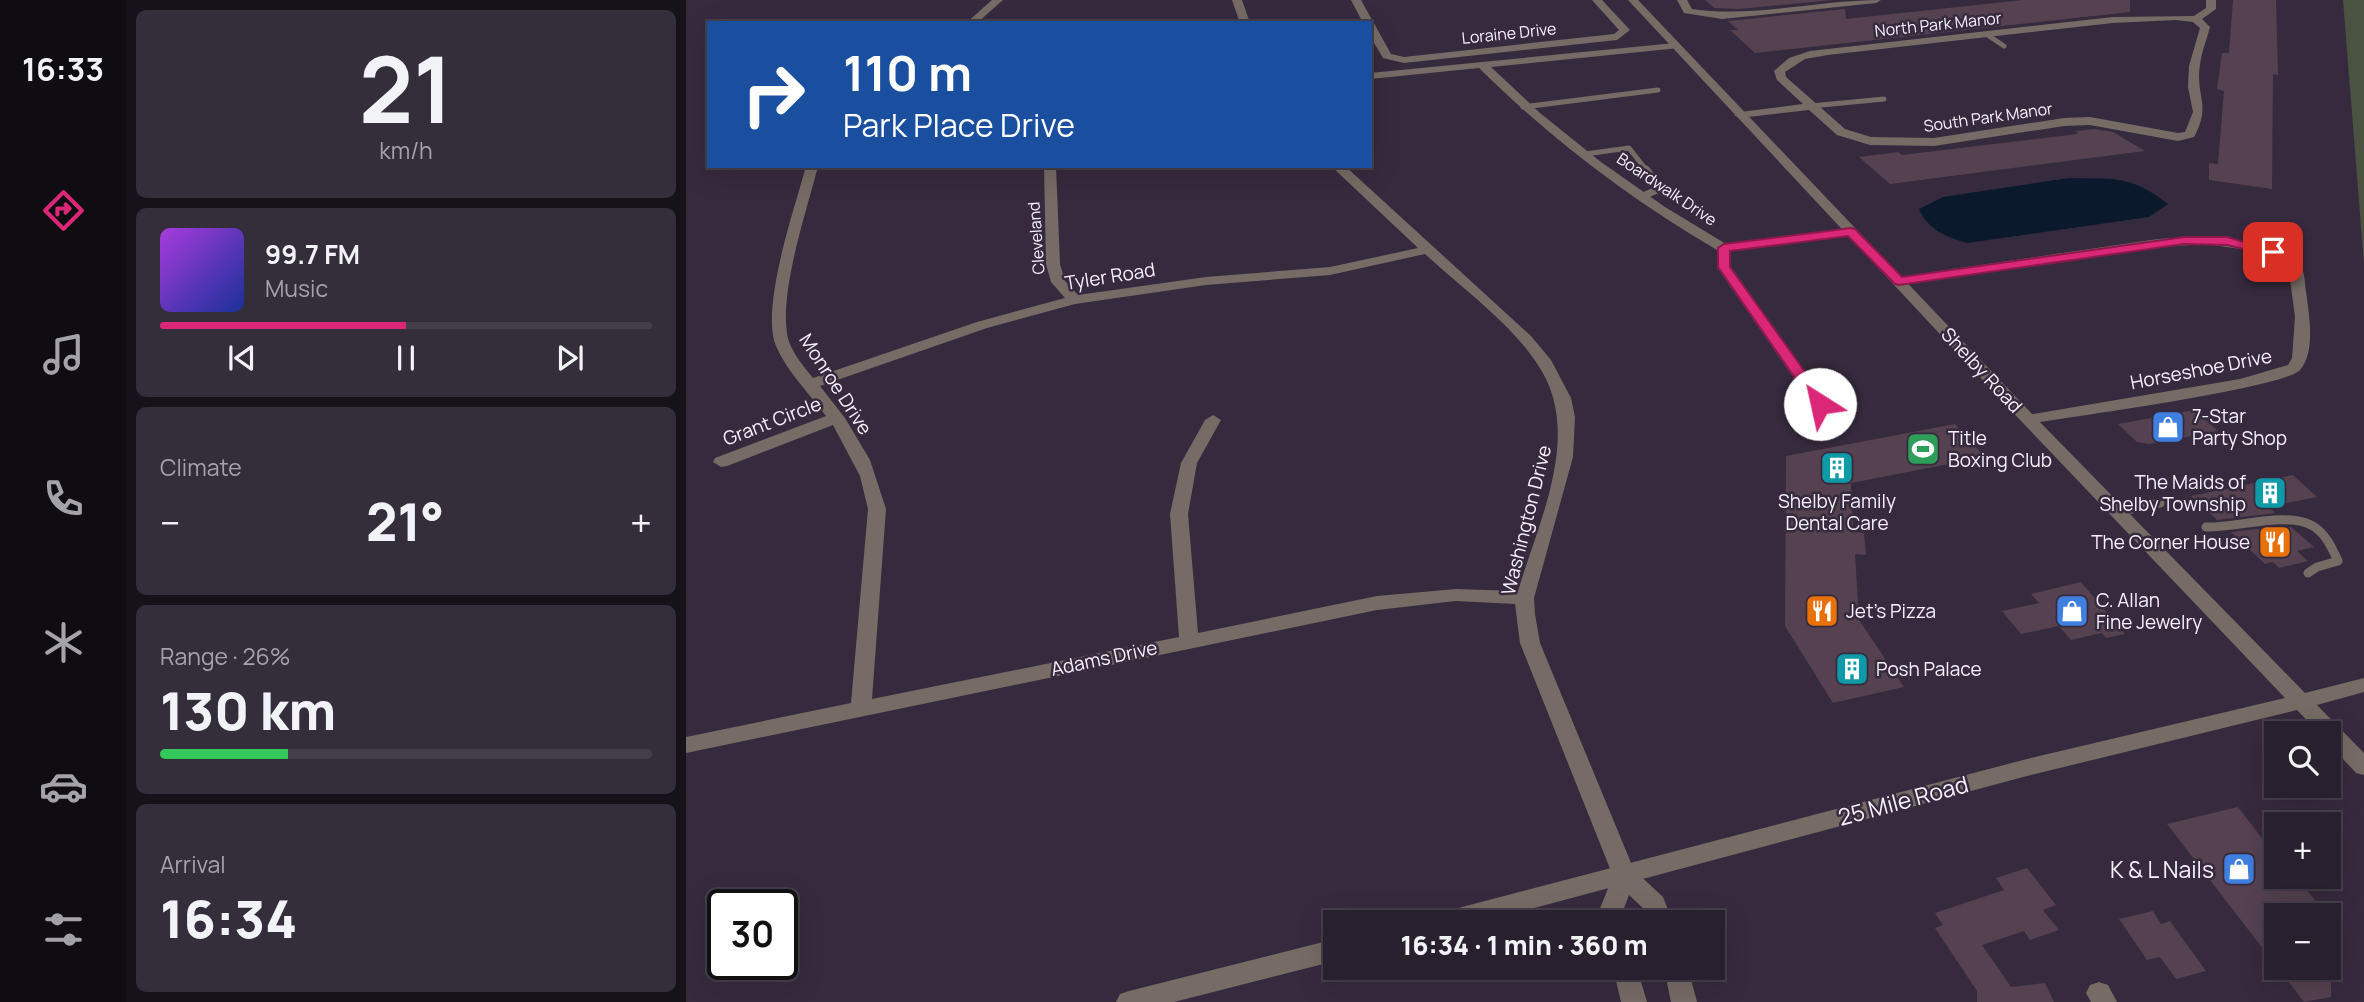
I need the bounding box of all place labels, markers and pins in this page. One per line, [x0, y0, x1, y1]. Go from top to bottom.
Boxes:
pin [2243, 222, 2303, 282]
place label: 7-Star Party Shop [2192, 403, 2287, 451]
shop icon: 7-Star Party Shop [2149, 408, 2187, 446]
place label: Title Boxing Club [1948, 425, 2052, 473]
sports icon: Title Boxing Club [1904, 430, 1942, 468]
building icon: Shelby Family Dental Care [1818, 449, 1856, 487]
place label: The Maids of Shelby Township [2099, 469, 2246, 517]
building icon: The Maids of Shelby Township [2251, 474, 2289, 512]
place label: Shelby Family Dental Care [1778, 488, 1896, 536]
restaurant icon: The Corner House [2256, 523, 2294, 561]
place label: The Corner House [2091, 529, 2250, 555]
place label: C. Allan Fine Jewelry [2096, 587, 2202, 635]
restaurant icon: Jet's Pizza [1803, 592, 1841, 630]
shop icon: C. Allan Fine Jewelry [2053, 592, 2091, 630]
place label: Jet's Pizza [1846, 598, 1936, 624]
building icon: Posh Palace [1833, 650, 1871, 688]
place label: Posh Palace [1876, 656, 1982, 682]
shop icon: K & L Nails [2220, 850, 2258, 888]
place label: K & L Nails [2110, 853, 2214, 885]

